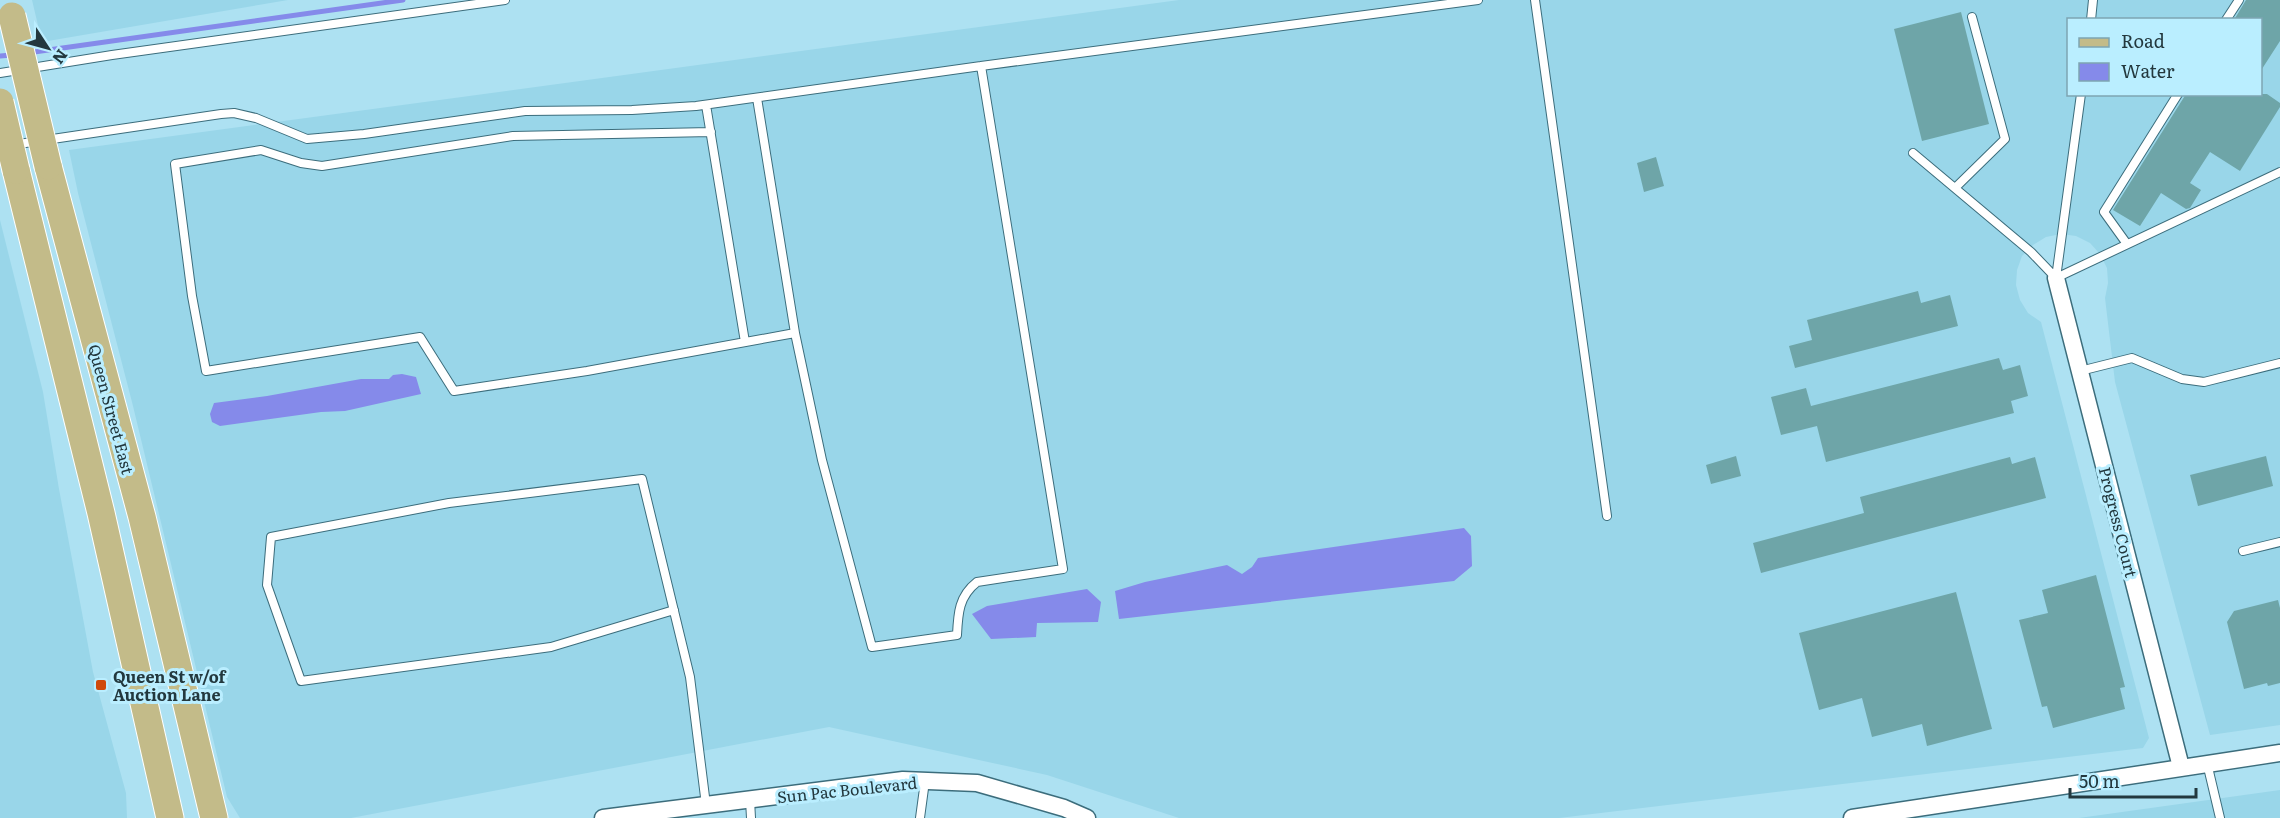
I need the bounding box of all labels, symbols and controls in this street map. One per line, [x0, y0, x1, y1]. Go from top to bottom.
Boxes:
north arrow [18, 18, 78, 78]
legend [2067, 18, 2262, 96]
text: Road [2121, 27, 2165, 54]
text: N [47, 45, 75, 70]
text: Water [2121, 57, 2175, 84]
street label: Queen Street East [83, 341, 141, 477]
street label: Progress Court [2094, 464, 2144, 580]
place label: Queen St w/of Auction Lane [113, 664, 228, 706]
marker: Queen St w/of Auction Lane [94, 678, 108, 692]
scale bar [2070, 761, 2196, 799]
text: 50 m [2079, 767, 2120, 794]
street label: Sun Pac Boulevard [776, 770, 918, 808]

